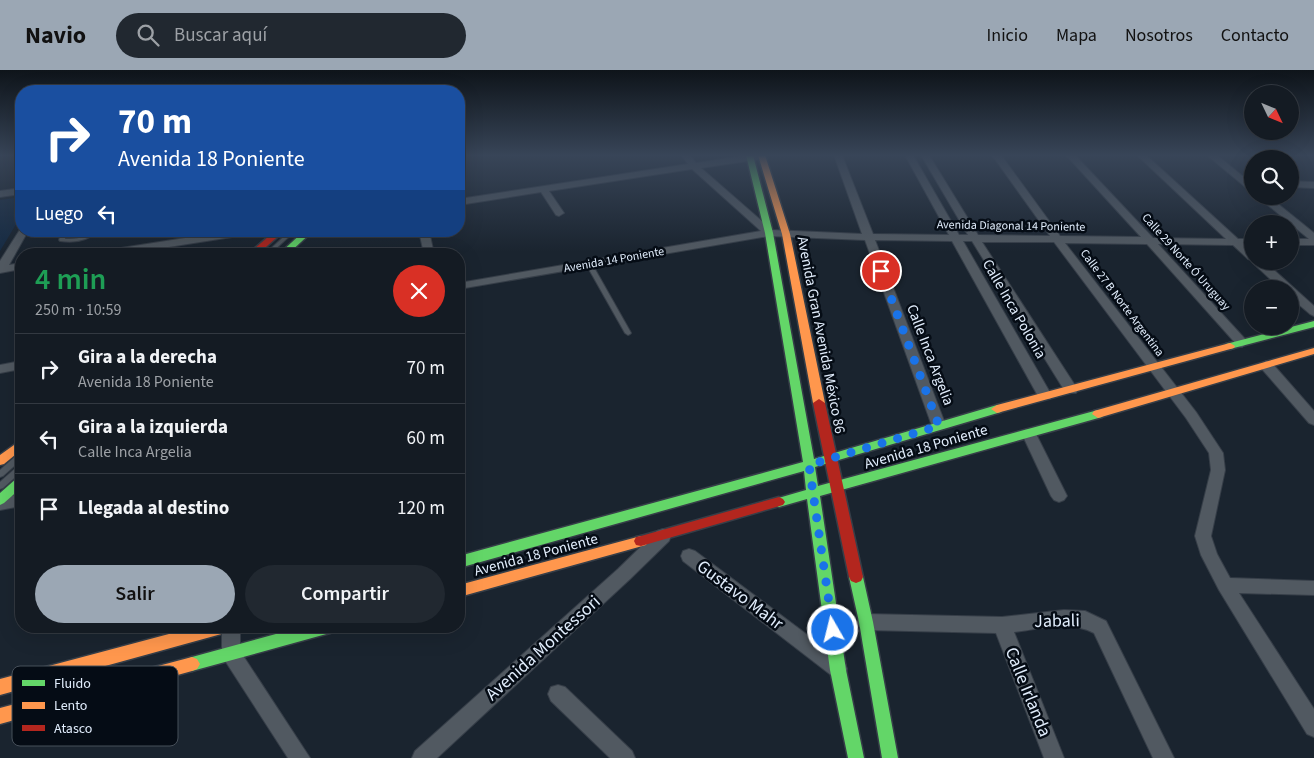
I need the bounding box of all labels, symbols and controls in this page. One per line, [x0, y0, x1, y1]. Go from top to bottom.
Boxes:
search box [116, 13, 466, 58]
text: Navio [25, 18, 86, 53]
icon: search [134, 21, 162, 49]
text: Buscar aquí [174, 22, 267, 49]
text: Inicio [987, 23, 1028, 48]
text: Mapa [1056, 23, 1097, 48]
text: Nosotros [1125, 23, 1193, 48]
text: Contacto [1221, 23, 1289, 48]
north arrow [1244, 85, 1299, 140]
map controls [1244, 85, 1299, 335]
text: 70 m [118, 97, 192, 147]
icon: right [35, 105, 100, 170]
text: Avenida 18 Poniente [118, 143, 305, 175]
button: search [1244, 150, 1299, 205]
icon: left [93, 200, 121, 228]
text: Luego [35, 201, 83, 228]
street label: Calle 29 Norte Ó Uruguay [1138, 210, 1235, 315]
button: + [1244, 215, 1299, 270]
street label: Avenida Diagonal 14 Poniente [937, 216, 1085, 236]
street label: Avenida Gran Avenida México 86 [792, 235, 850, 435]
street label: Avenida 14 Poniente [562, 243, 666, 277]
street label: Calle 27 B Norte Argentina [1076, 246, 1168, 360]
pin [860, 250, 902, 292]
street label: Calle Inca Polonia [977, 256, 1051, 362]
icon: arrive [867, 257, 895, 285]
text: 4 min [35, 258, 106, 301]
button: close [393, 265, 445, 317]
button: − [1244, 280, 1299, 335]
text: 250 m · 10:59 [35, 299, 122, 321]
street label: Calle Inca Argelia [901, 301, 959, 409]
text: Gira a la derecha [78, 344, 217, 371]
icon: right [35, 355, 63, 383]
text: 70 m [407, 355, 445, 382]
text: Avenida 18 Poniente [78, 371, 214, 393]
text: Gira a la izquierda [78, 414, 228, 441]
street label: Avenida 18 Poniente [862, 419, 990, 475]
icon: left [35, 425, 63, 453]
text: 60 m [407, 425, 445, 452]
text: Calle Inca Argelia [78, 441, 192, 463]
icon: arrive [35, 495, 63, 523]
text: Llegada al destino [78, 495, 229, 522]
text: 120 m [397, 495, 445, 522]
street label: Avenida 18 Poniente [472, 528, 600, 582]
street label: Gustavo Mahr [691, 554, 789, 636]
button: Salir [35, 565, 235, 623]
button: Compartir [245, 565, 445, 623]
street label: Avenida Montessori [480, 590, 606, 706]
position arrow [806, 603, 858, 655]
street label: Jabali [1034, 608, 1080, 634]
street label: Calle Irlanda [999, 643, 1057, 741]
legend [12, 666, 178, 746]
text: Fluido [54, 674, 91, 694]
text: Lento [54, 696, 87, 716]
text: Atasco [54, 719, 92, 739]

